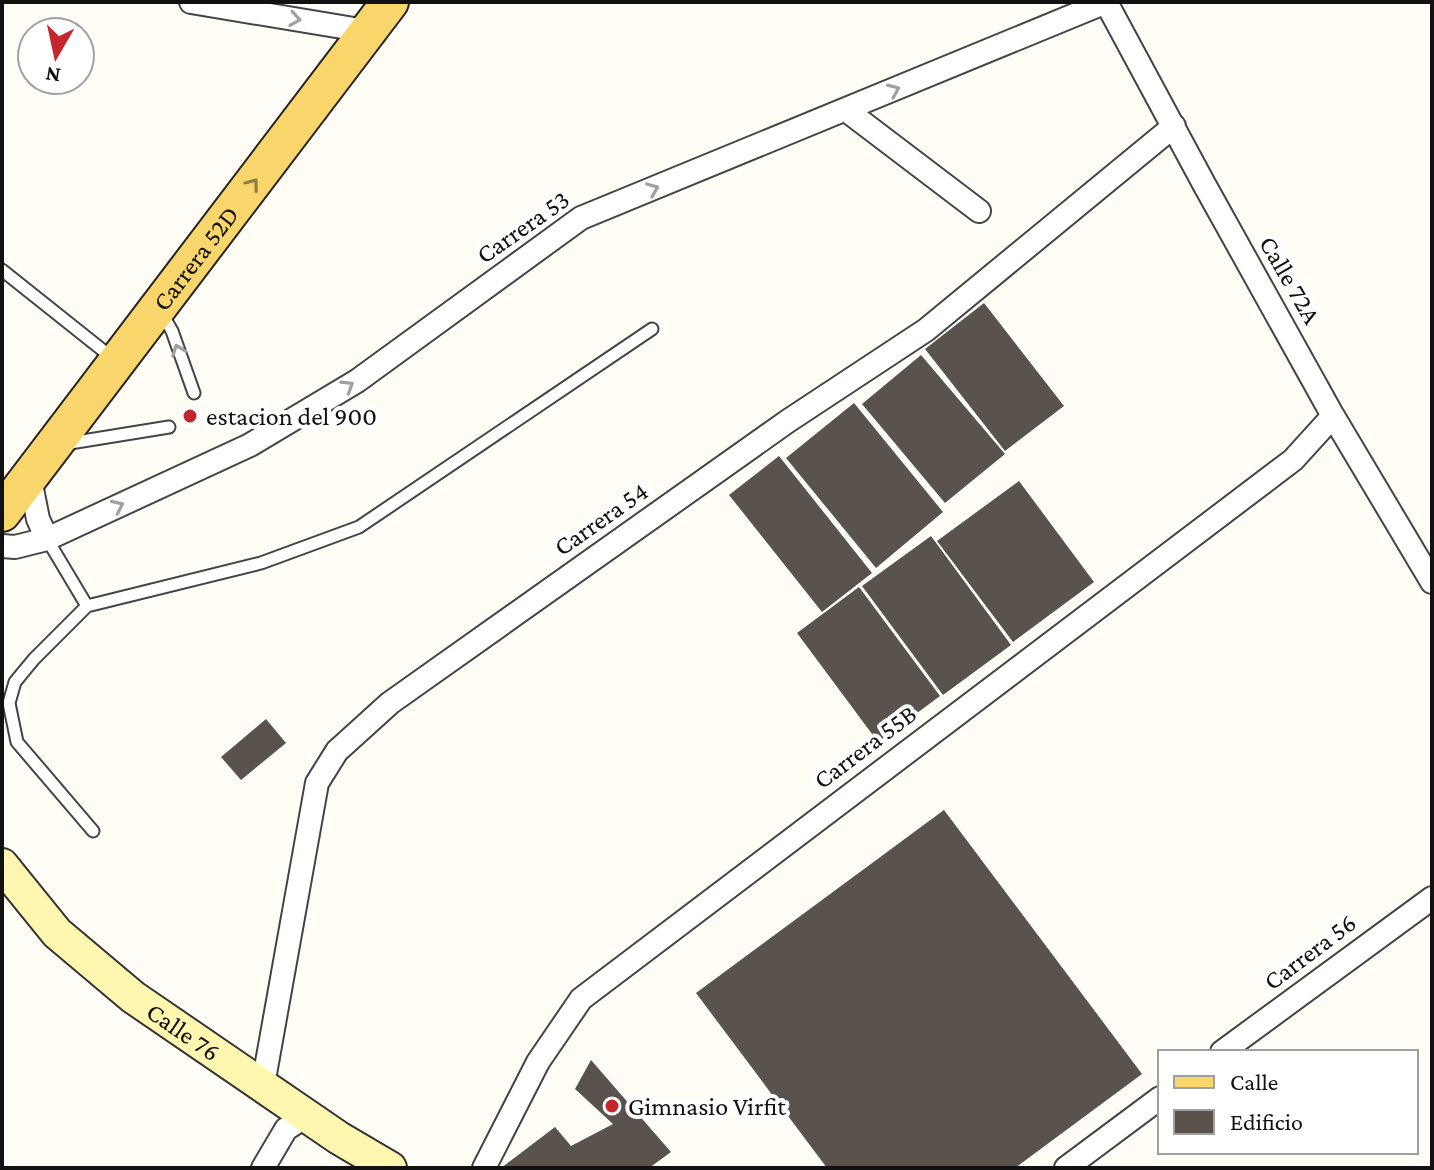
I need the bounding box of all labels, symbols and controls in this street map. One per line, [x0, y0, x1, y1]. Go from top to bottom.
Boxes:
one-way arrow [288, 10, 302, 27]
north arrow [16, 16, 96, 96]
text: N [44, 62, 62, 89]
one-way arrow [886, 84, 900, 100]
one-way arrow [244, 179, 258, 193]
one-way arrow [645, 182, 659, 198]
street label: Carrera 53 [471, 185, 575, 269]
street label: Carrera 52D [147, 200, 244, 316]
street label: Calle 72A [1253, 231, 1327, 329]
one-way arrow [172, 344, 188, 358]
one-way arrow [339, 380, 354, 395]
place label: estacion del 900 [206, 402, 377, 431]
marker: estacion del 900 [181, 407, 199, 425]
street label: Carrera 54 [549, 476, 653, 562]
one-way arrow [110, 500, 125, 516]
street label: Carrera 55B [808, 699, 922, 795]
street label: Carrera 56 [1258, 908, 1362, 996]
street label: Calle 76 [141, 996, 226, 1067]
legend [1158, 1050, 1418, 1154]
text: Calle [1230, 1068, 1278, 1095]
place label: Gimnasio Virfit [628, 1092, 786, 1121]
marker: Gimnasio Virfit [603, 1097, 621, 1115]
text: Edificio [1230, 1108, 1303, 1135]

